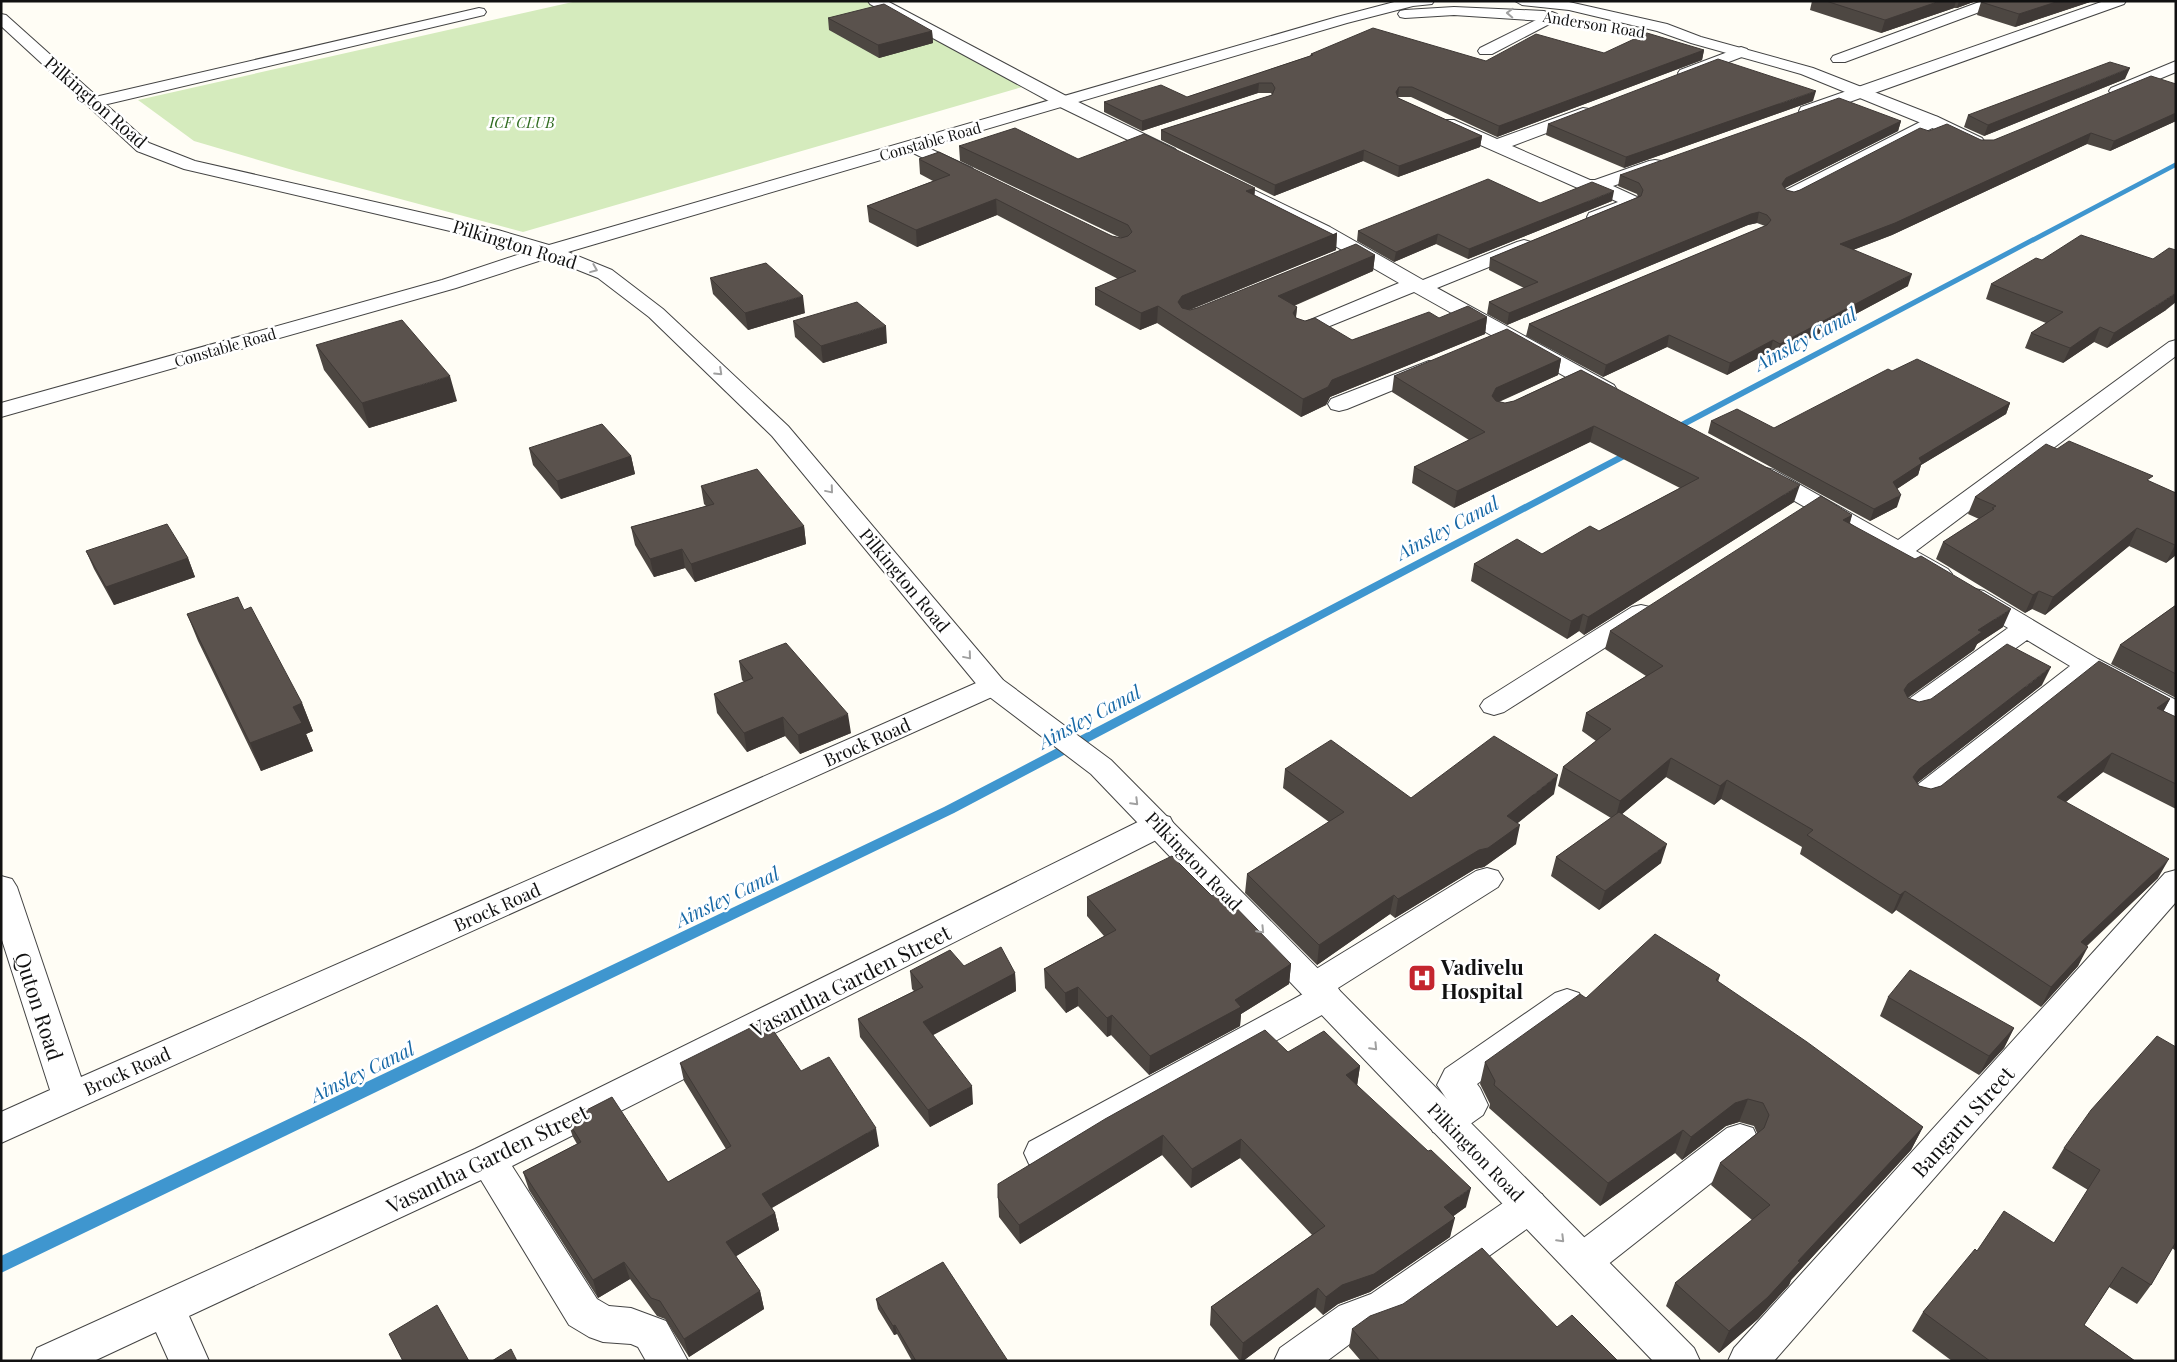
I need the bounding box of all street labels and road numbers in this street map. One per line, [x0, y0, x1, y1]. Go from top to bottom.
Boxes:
street label: Anderson Road [1541, 6, 1647, 42]
street label: Pilkington Road [40, 51, 153, 154]
street label: Constable Road [877, 117, 983, 165]
street label: Pilkington Road [450, 214, 581, 274]
street label: Constable Road [172, 323, 278, 371]
street label: Pilkington Road [854, 523, 956, 637]
street label: Brock Road [820, 712, 915, 772]
street label: Pilkington Road [1141, 806, 1248, 916]
street label: Brock Road [450, 877, 545, 937]
street label: Vasantha Garden Street [744, 917, 955, 1043]
street label: Quton Road [9, 948, 71, 1064]
street label: Brock Road [80, 1041, 175, 1101]
street label: Bangaru Street [1905, 1059, 2020, 1183]
street label: Vasantha Garden Street [381, 1097, 593, 1219]
street label: Pilkington Road [1423, 1097, 1530, 1207]

